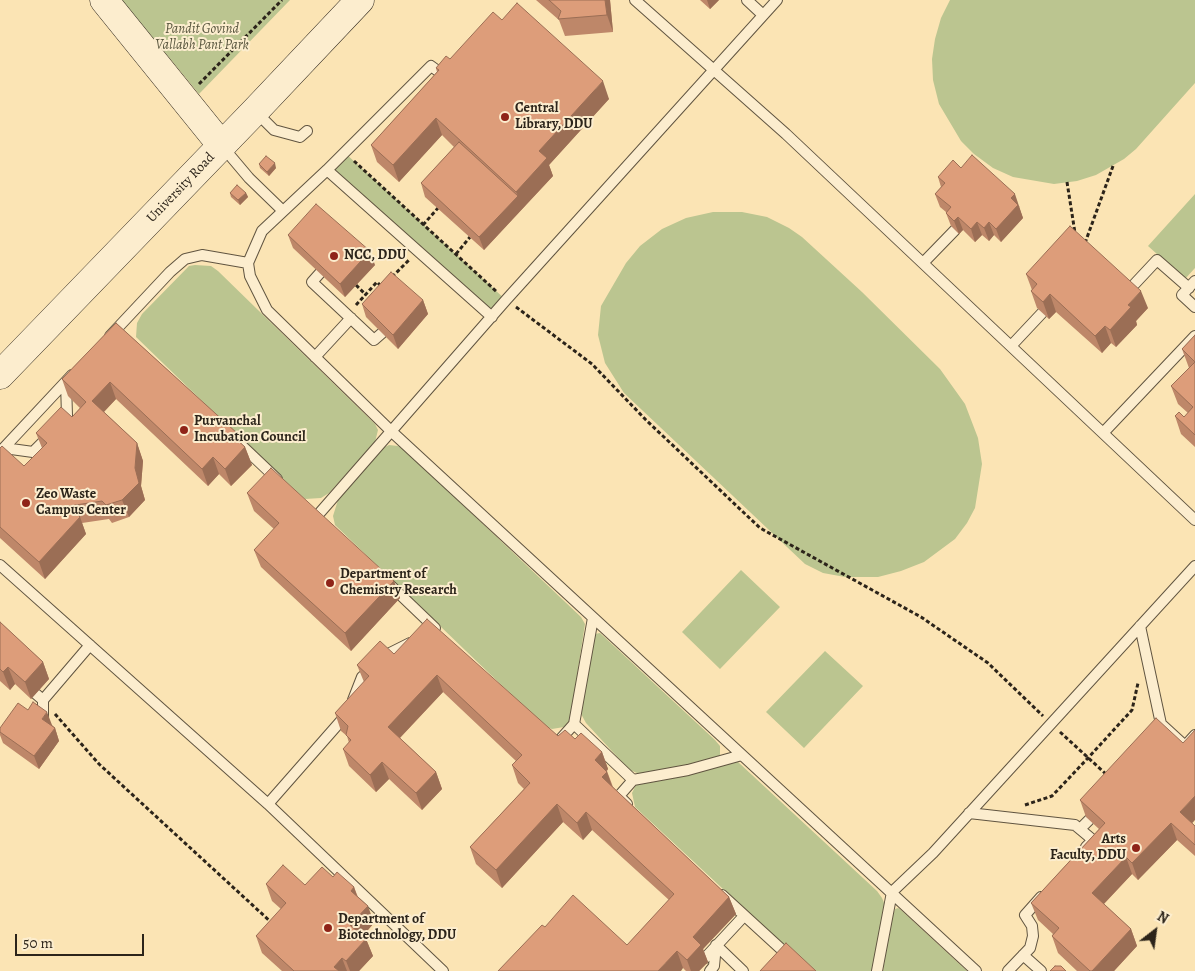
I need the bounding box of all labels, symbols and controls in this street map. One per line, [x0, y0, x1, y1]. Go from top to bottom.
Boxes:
park label: Pandit Govind Vallabh Pant Park [155, 22, 249, 54]
place label: Central Library, DDU [515, 101, 592, 134]
marker: Central Library, DDU [499, 111, 511, 123]
street label: University Road [143, 149, 219, 227]
place label: NCC, DDU [344, 248, 406, 264]
marker: NCC, DDU [328, 250, 340, 262]
place label: Purvanchal Incubation Council [194, 414, 306, 447]
marker: Purvanchal Incubation Council [178, 424, 190, 436]
place label: Zeo Waste Campus Center [36, 487, 126, 520]
marker: Zeo Waste Campus Center [20, 497, 32, 509]
place label: Department of Chemistry Research [340, 567, 457, 600]
marker: Department of Chemistry Research [324, 577, 336, 589]
place label: Arts Faculty, DDU [1050, 832, 1126, 864]
marker: Arts Faculty, DDU [1130, 842, 1142, 854]
north arrow [1130, 906, 1180, 956]
text: N [1154, 907, 1172, 928]
place label: Department of Biotechnology, DDU [338, 912, 456, 944]
marker: Department of Biotechnology, DDU [322, 922, 334, 934]
scale bar [18, 924, 146, 956]
text: 50 m [23, 933, 53, 953]

